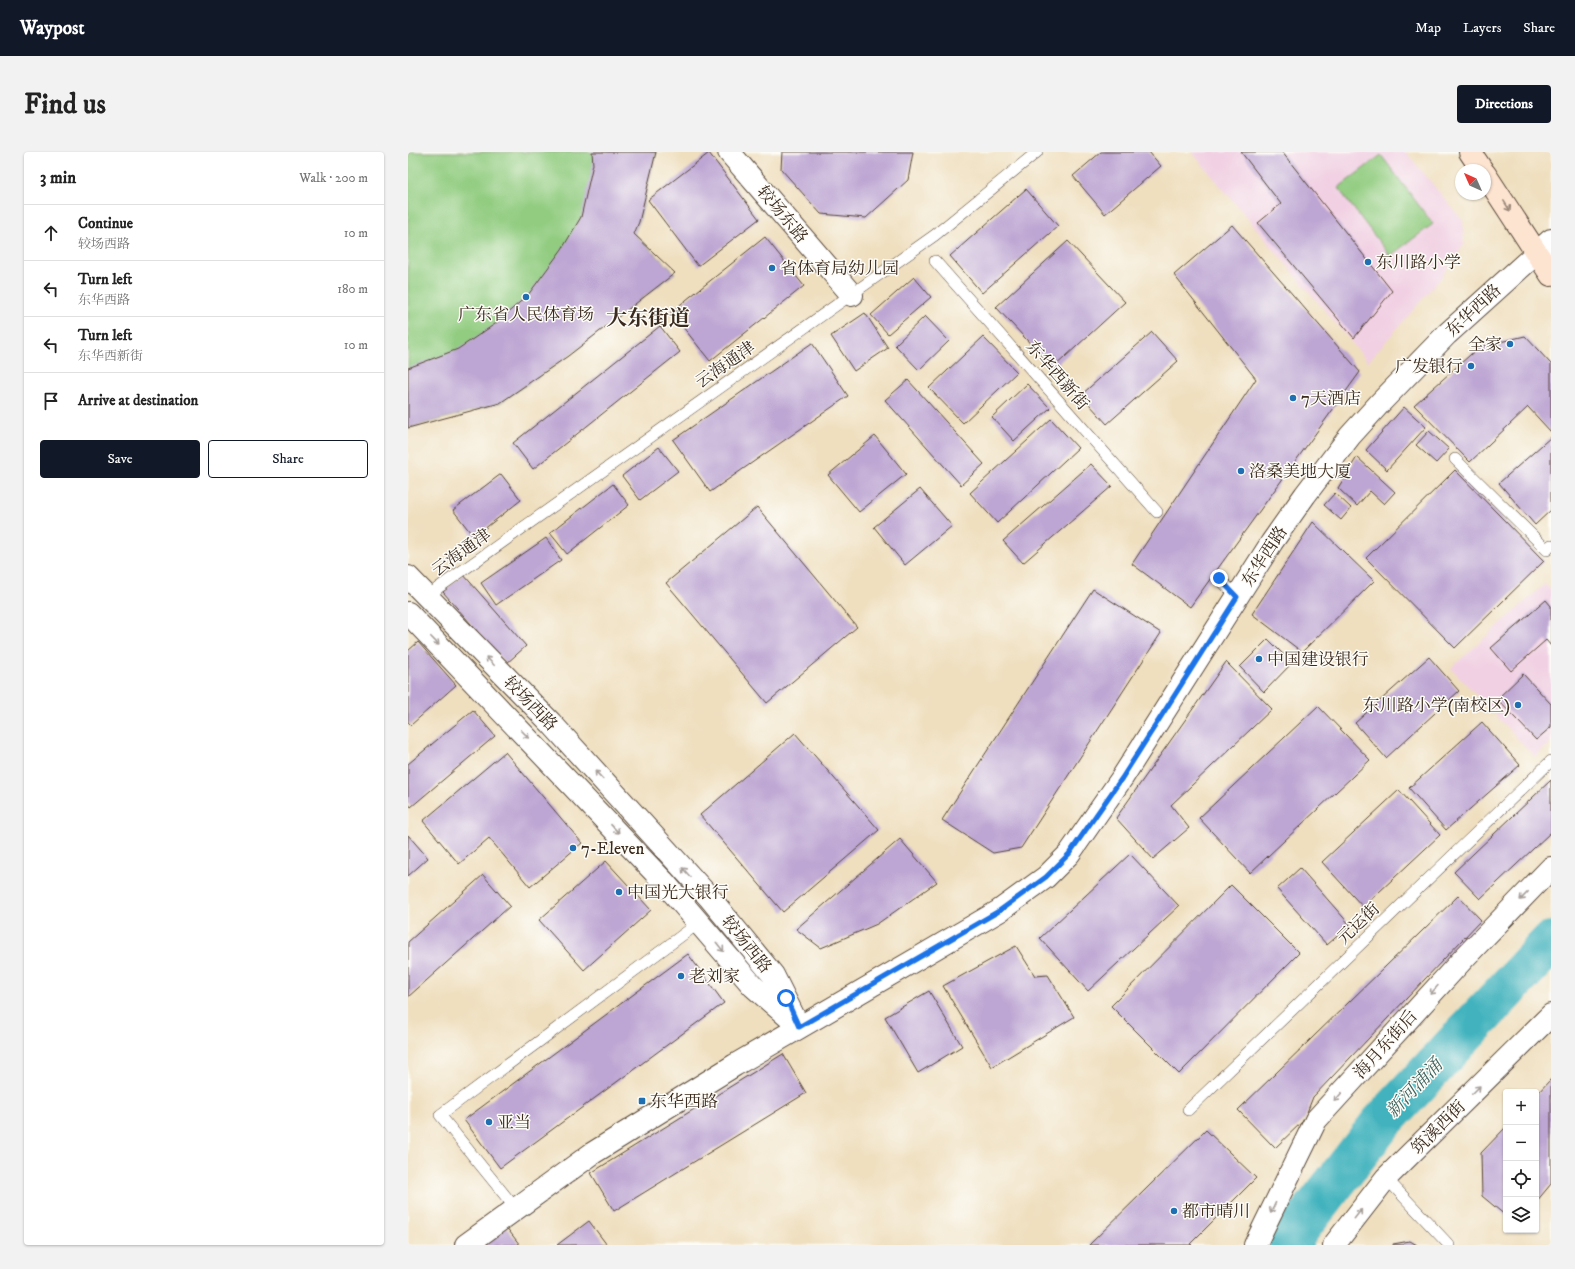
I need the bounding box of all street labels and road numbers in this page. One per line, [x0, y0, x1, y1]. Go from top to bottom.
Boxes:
street label: 较场东路 [752, 182, 813, 248]
street label: 东华西路 [1441, 279, 1506, 342]
street label: 云海通津 [691, 336, 760, 393]
street label: 东华西新街 [1021, 336, 1093, 415]
street label: 东华西路 [1237, 522, 1293, 591]
street label: 云海通津 [428, 524, 496, 582]
street label: 较场西路 [499, 672, 562, 736]
street label: 元运街 [1333, 898, 1385, 949]
street label: 较场西路 [716, 911, 776, 978]
street label: 海月东街后 [1349, 1006, 1422, 1084]
street label: 筑溪西街 [1407, 1096, 1471, 1160]

